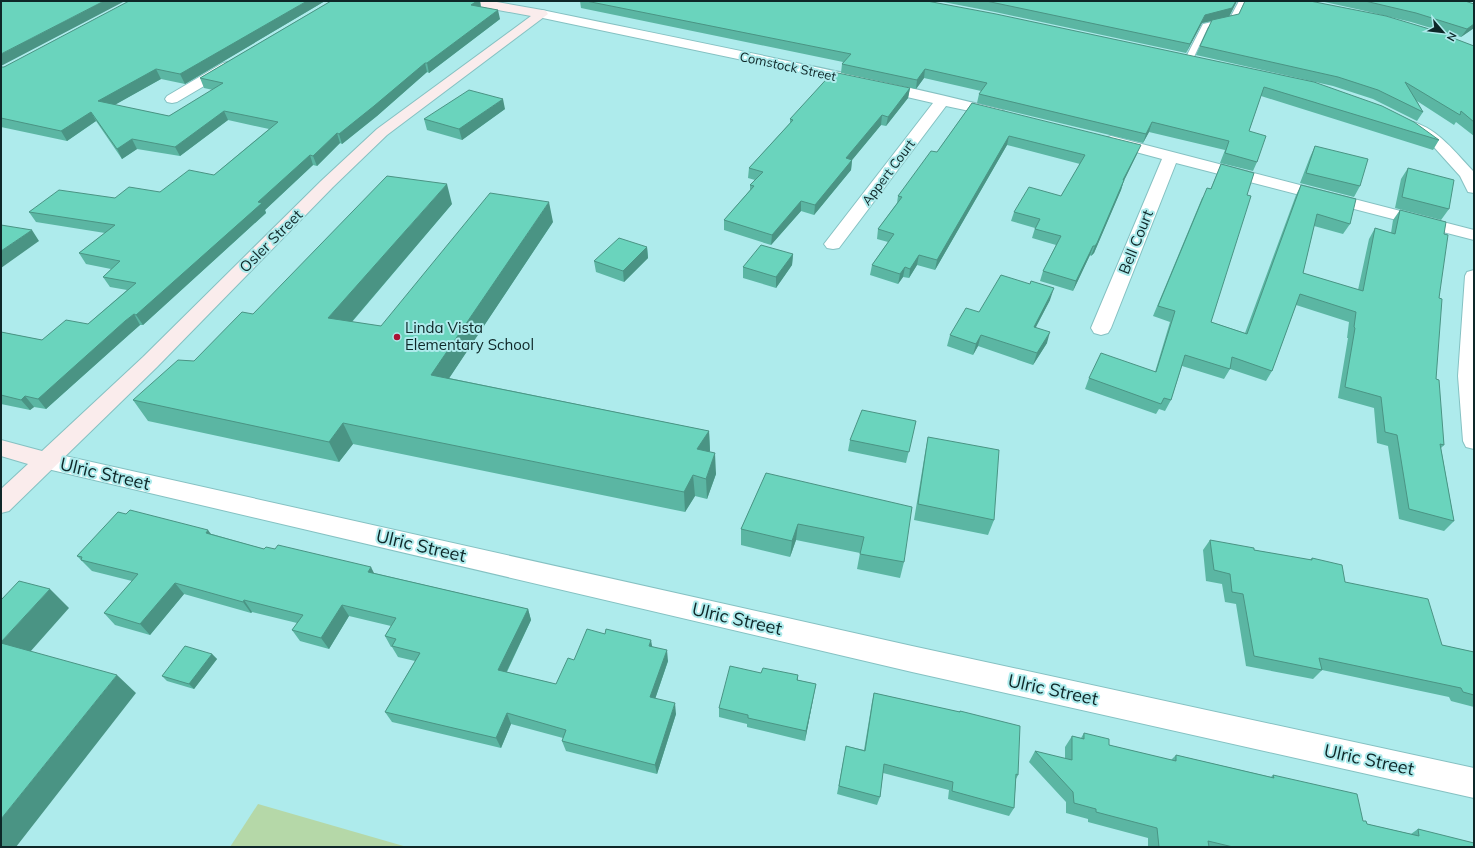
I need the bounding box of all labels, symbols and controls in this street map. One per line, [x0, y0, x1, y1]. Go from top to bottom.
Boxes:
north arrow [1423, 12, 1463, 52]
text: N [1444, 30, 1460, 44]
street label: Comstock Street [738, 48, 838, 84]
street label: Appert Court [858, 136, 918, 208]
street label: Osler Street [235, 205, 306, 276]
street label: Bell Court [1114, 207, 1157, 277]
place label: Linda Vista Elementary School [405, 318, 534, 354]
marker: Linda Vista Elementary School [392, 332, 402, 342]
street label: Ulric Street [58, 452, 152, 495]
street label: Ulric Street [374, 524, 468, 567]
street label: Ulric Street [690, 597, 784, 640]
street label: Ulric Street [1006, 669, 1100, 710]
street label: Ulric Street [1322, 739, 1416, 780]

